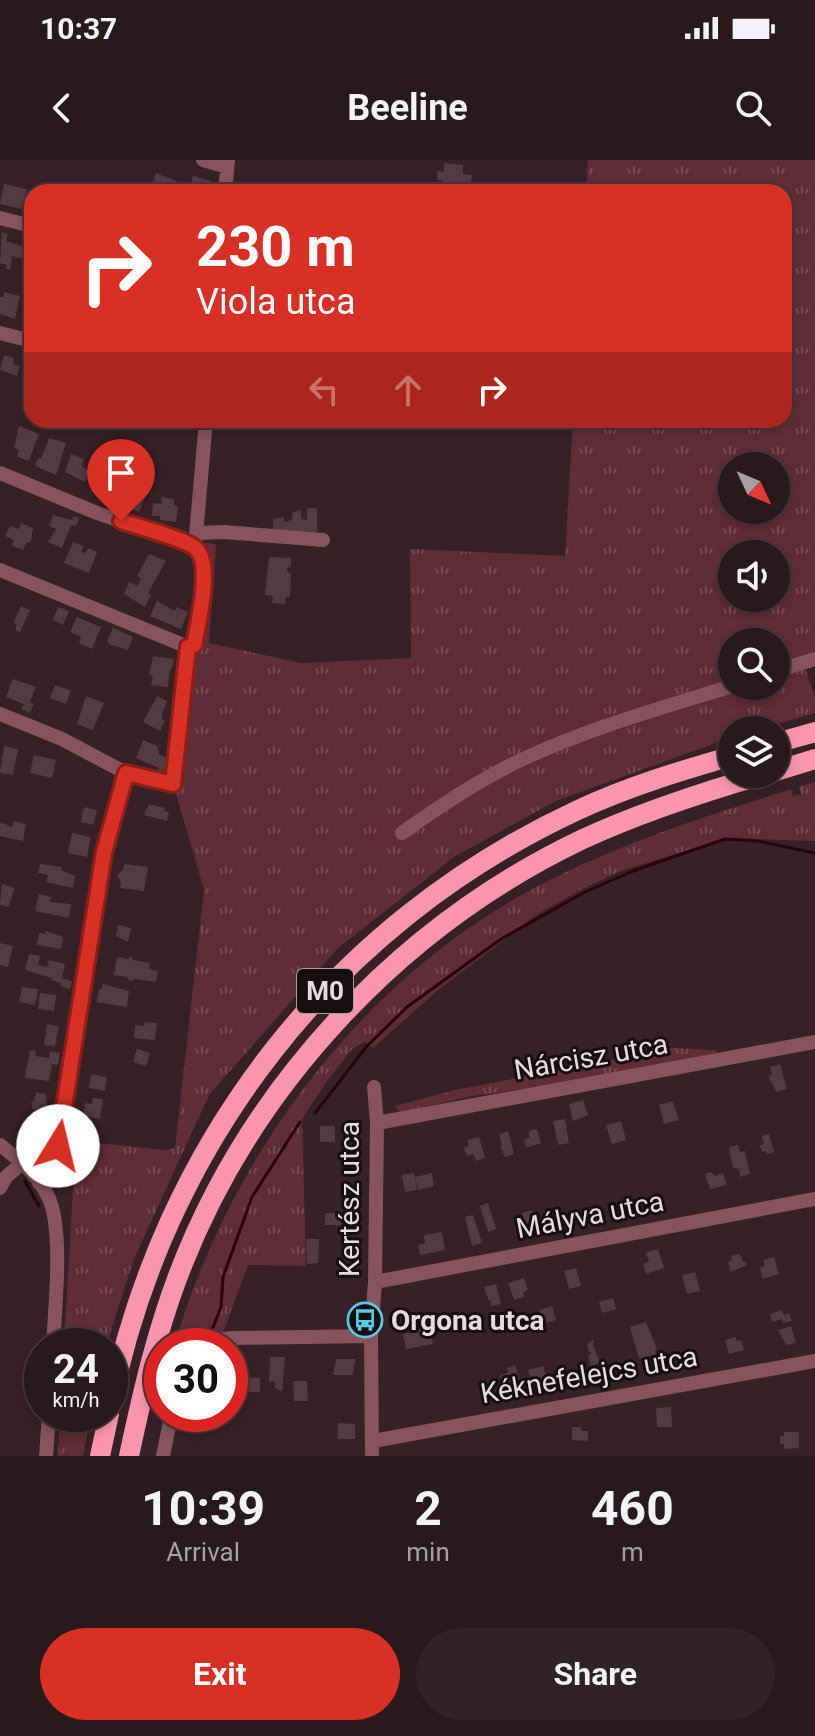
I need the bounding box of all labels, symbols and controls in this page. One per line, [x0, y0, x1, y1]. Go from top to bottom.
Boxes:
text: 10:37 [40, 11, 117, 46]
icon: back [40, 86, 84, 130]
icon: search [731, 86, 775, 130]
text: Beeline [347, 87, 468, 129]
text: 230 m [196, 214, 355, 280]
icon: right [64, 216, 168, 320]
text: Viola utca [196, 281, 356, 323]
icon: left [302, 368, 346, 412]
icon: ahead [386, 368, 430, 412]
icon: right [470, 368, 514, 412]
pin [87, 439, 155, 521]
icon: arrive [99, 451, 143, 495]
north arrow [718, 452, 790, 524]
map controls [718, 452, 790, 788]
button: sound [718, 540, 790, 612]
button: search [718, 628, 790, 700]
button: layers [718, 716, 790, 788]
road number: M0 [297, 969, 353, 1013]
street label: Nárcisz utca [511, 1027, 671, 1087]
position arrow [16, 1104, 100, 1188]
street label: Kertész utca [333, 1121, 366, 1277]
street label: Mályva utca [513, 1185, 667, 1245]
bus stop icon: Orgona utca [346, 1301, 384, 1339]
place label: Orgona utca [391, 1304, 544, 1337]
speed limit sign: 30 [144, 1328, 248, 1432]
street label: Kéknefelejcs utca [478, 1340, 700, 1410]
text: 24 [53, 1346, 99, 1393]
text: km/h [53, 1388, 99, 1412]
text: 10:39 [141, 1480, 265, 1537]
text: 2 [414, 1480, 442, 1537]
text: 460 [591, 1480, 674, 1537]
text: Arrival [166, 1537, 240, 1567]
text: min [406, 1537, 450, 1567]
text: m [621, 1537, 644, 1567]
button: Exit [40, 1628, 400, 1720]
button: Share [416, 1628, 775, 1720]

